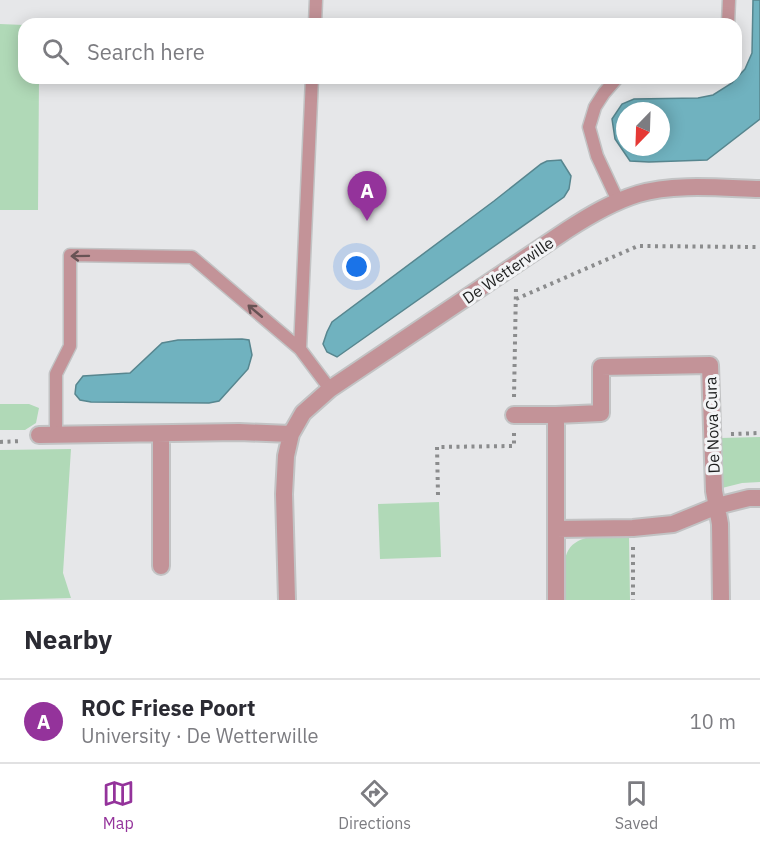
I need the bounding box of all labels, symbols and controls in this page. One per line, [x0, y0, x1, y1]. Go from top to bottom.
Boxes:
search box [18, 18, 742, 84]
icon: search [39, 35, 72, 68]
text: Search here [87, 37, 205, 66]
north arrow [616, 102, 670, 156]
pin: A [348, 172, 386, 221]
street label: De Wetterwille [459, 232, 558, 308]
one-way arrow [71, 250, 91, 261]
your location [342, 252, 371, 281]
one-way arrow [248, 304, 263, 318]
street label: De Nova Cura [700, 376, 724, 474]
text: Nearby [24, 622, 112, 656]
text: ROC Friese Poort [81, 693, 255, 722]
text: A [37, 708, 50, 735]
text: 10 m [690, 708, 736, 735]
text: University · De Wetterwille [81, 722, 319, 749]
tab: Map [102, 777, 135, 833]
tab: Directions [338, 777, 411, 833]
tab: Saved [615, 777, 658, 833]

